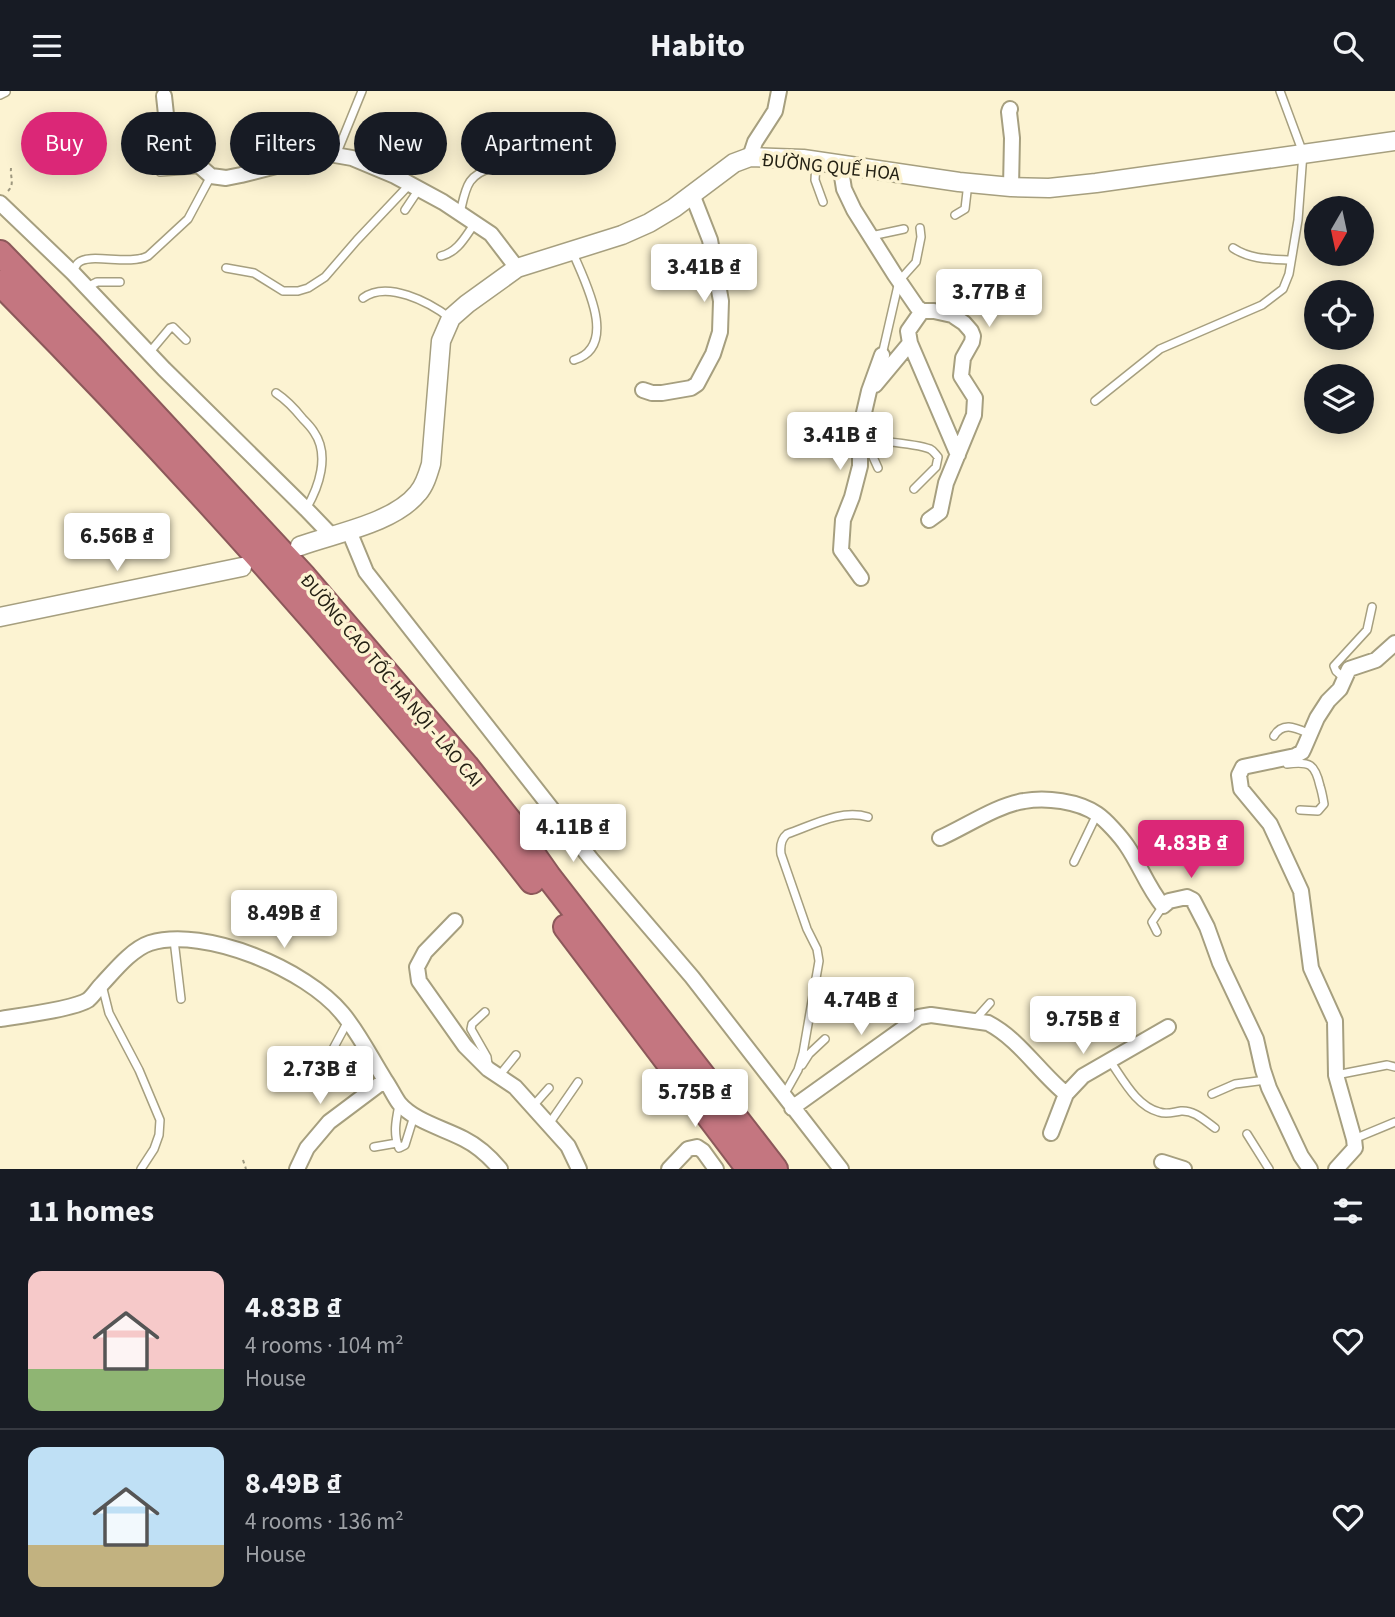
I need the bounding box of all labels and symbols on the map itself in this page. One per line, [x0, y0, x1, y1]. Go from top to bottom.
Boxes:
street label: ĐƯỜNG QUẾ HOA [760, 147, 902, 188]
north arrow [1304, 196, 1374, 266]
pin: 3.41B ₫ [639, 245, 769, 304]
pin: 3.77B ₫ [924, 269, 1054, 329]
pin: 3.41B ₫ [775, 413, 905, 472]
pin: 6.56B ₫ [52, 513, 182, 573]
street label: ĐƯỜNG CAO TỐC HÀ NỘI - LÀO CAI [293, 568, 488, 794]
pin: 4.11B ₫ [508, 805, 638, 864]
pin: 4.83B ₫ [1126, 821, 1256, 880]
pin: 8.49B ₫ [219, 891, 349, 950]
pin: 4.74B ₫ [796, 977, 926, 1037]
pin: 9.75B ₫ [1018, 997, 1148, 1056]
pin: 2.73B ₫ [255, 1047, 385, 1106]
pin: 5.75B ₫ [630, 1069, 760, 1129]

